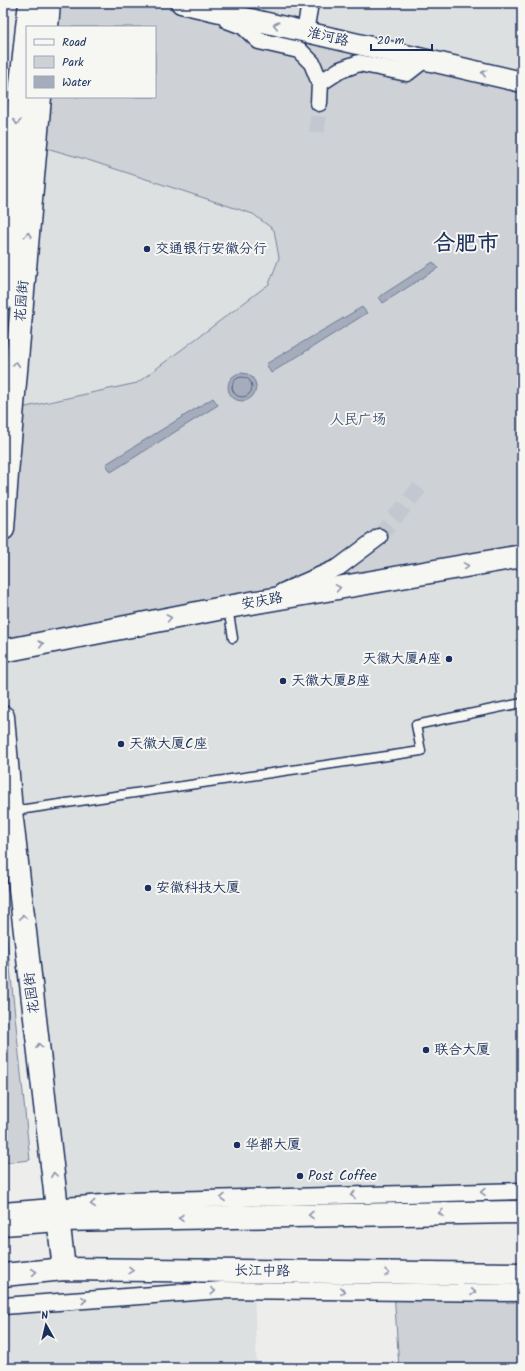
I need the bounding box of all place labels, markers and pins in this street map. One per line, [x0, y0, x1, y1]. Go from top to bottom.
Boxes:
place label: 交通银行安徽分行 [155, 238, 267, 260]
marker: 交通银行安徽分行 [142, 244, 152, 254]
place label: 天徽大厦A座 [362, 648, 441, 670]
marker: 天徽大厦A座 [444, 654, 454, 664]
place label: 天徽大厦B座 [291, 670, 370, 692]
marker: 天徽大厦B座 [278, 676, 288, 686]
place label: 天徽大厦C座 [129, 733, 207, 755]
marker: 天徽大厦C座 [116, 739, 126, 749]
place label: 安徽科技大厦 [156, 877, 240, 899]
marker: 安徽科技大厦 [143, 883, 153, 893]
place label: 联合大厦 [434, 1039, 490, 1061]
marker: 联合大厦 [421, 1045, 431, 1055]
place label: 华都大厦 [245, 1134, 301, 1156]
marker: 华都大厦 [232, 1140, 242, 1150]
place label: Post Coffee [308, 1165, 377, 1187]
marker: Post Coffee [295, 1171, 305, 1181]

